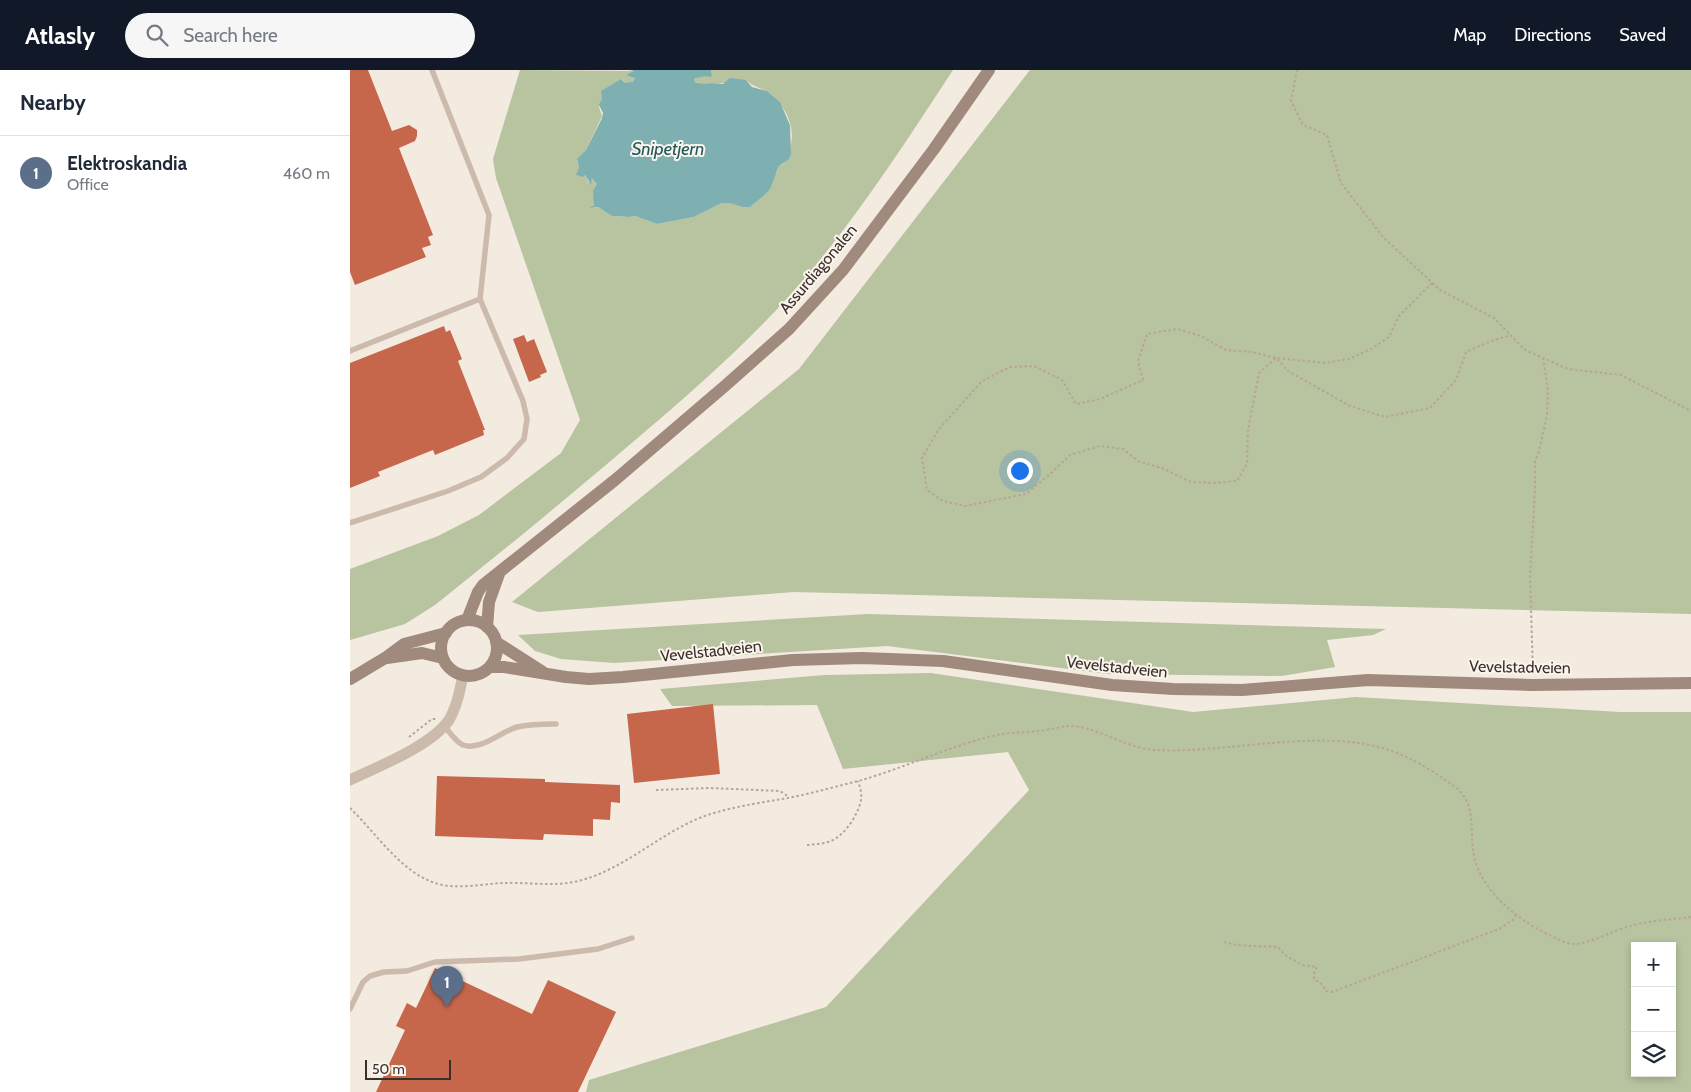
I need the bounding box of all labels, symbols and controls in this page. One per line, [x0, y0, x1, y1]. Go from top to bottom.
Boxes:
search box [125, 13, 475, 58]
text: Atlasly [25, 21, 95, 50]
icon: search [143, 21, 171, 49]
text: Search here [183, 24, 278, 47]
text: Map [1453, 24, 1486, 46]
text: Directions [1514, 24, 1591, 46]
text: Saved [1619, 24, 1666, 46]
text: Nearby [20, 90, 86, 115]
water label: Snipetjern [632, 138, 704, 160]
text: Elektroskandia [67, 152, 187, 175]
text: 1 [33, 164, 39, 183]
text: 460 m [283, 164, 330, 183]
text: Office [67, 175, 109, 194]
street label: Assurdiagonalen [775, 221, 861, 317]
your location [1007, 458, 1033, 484]
street label: Vevelstadveien [659, 636, 763, 666]
street label: Vevelstadveien [1065, 652, 1169, 682]
street label: Vevelstadveien [1469, 657, 1571, 677]
map controls [1631, 942, 1676, 1077]
button: + [1631, 942, 1676, 987]
pin: 1 [431, 966, 463, 1007]
button: − [1631, 987, 1676, 1032]
button: layers [1631, 1032, 1676, 1077]
scale bar [365, 1057, 451, 1080]
text: 50 m [372, 1060, 405, 1078]

